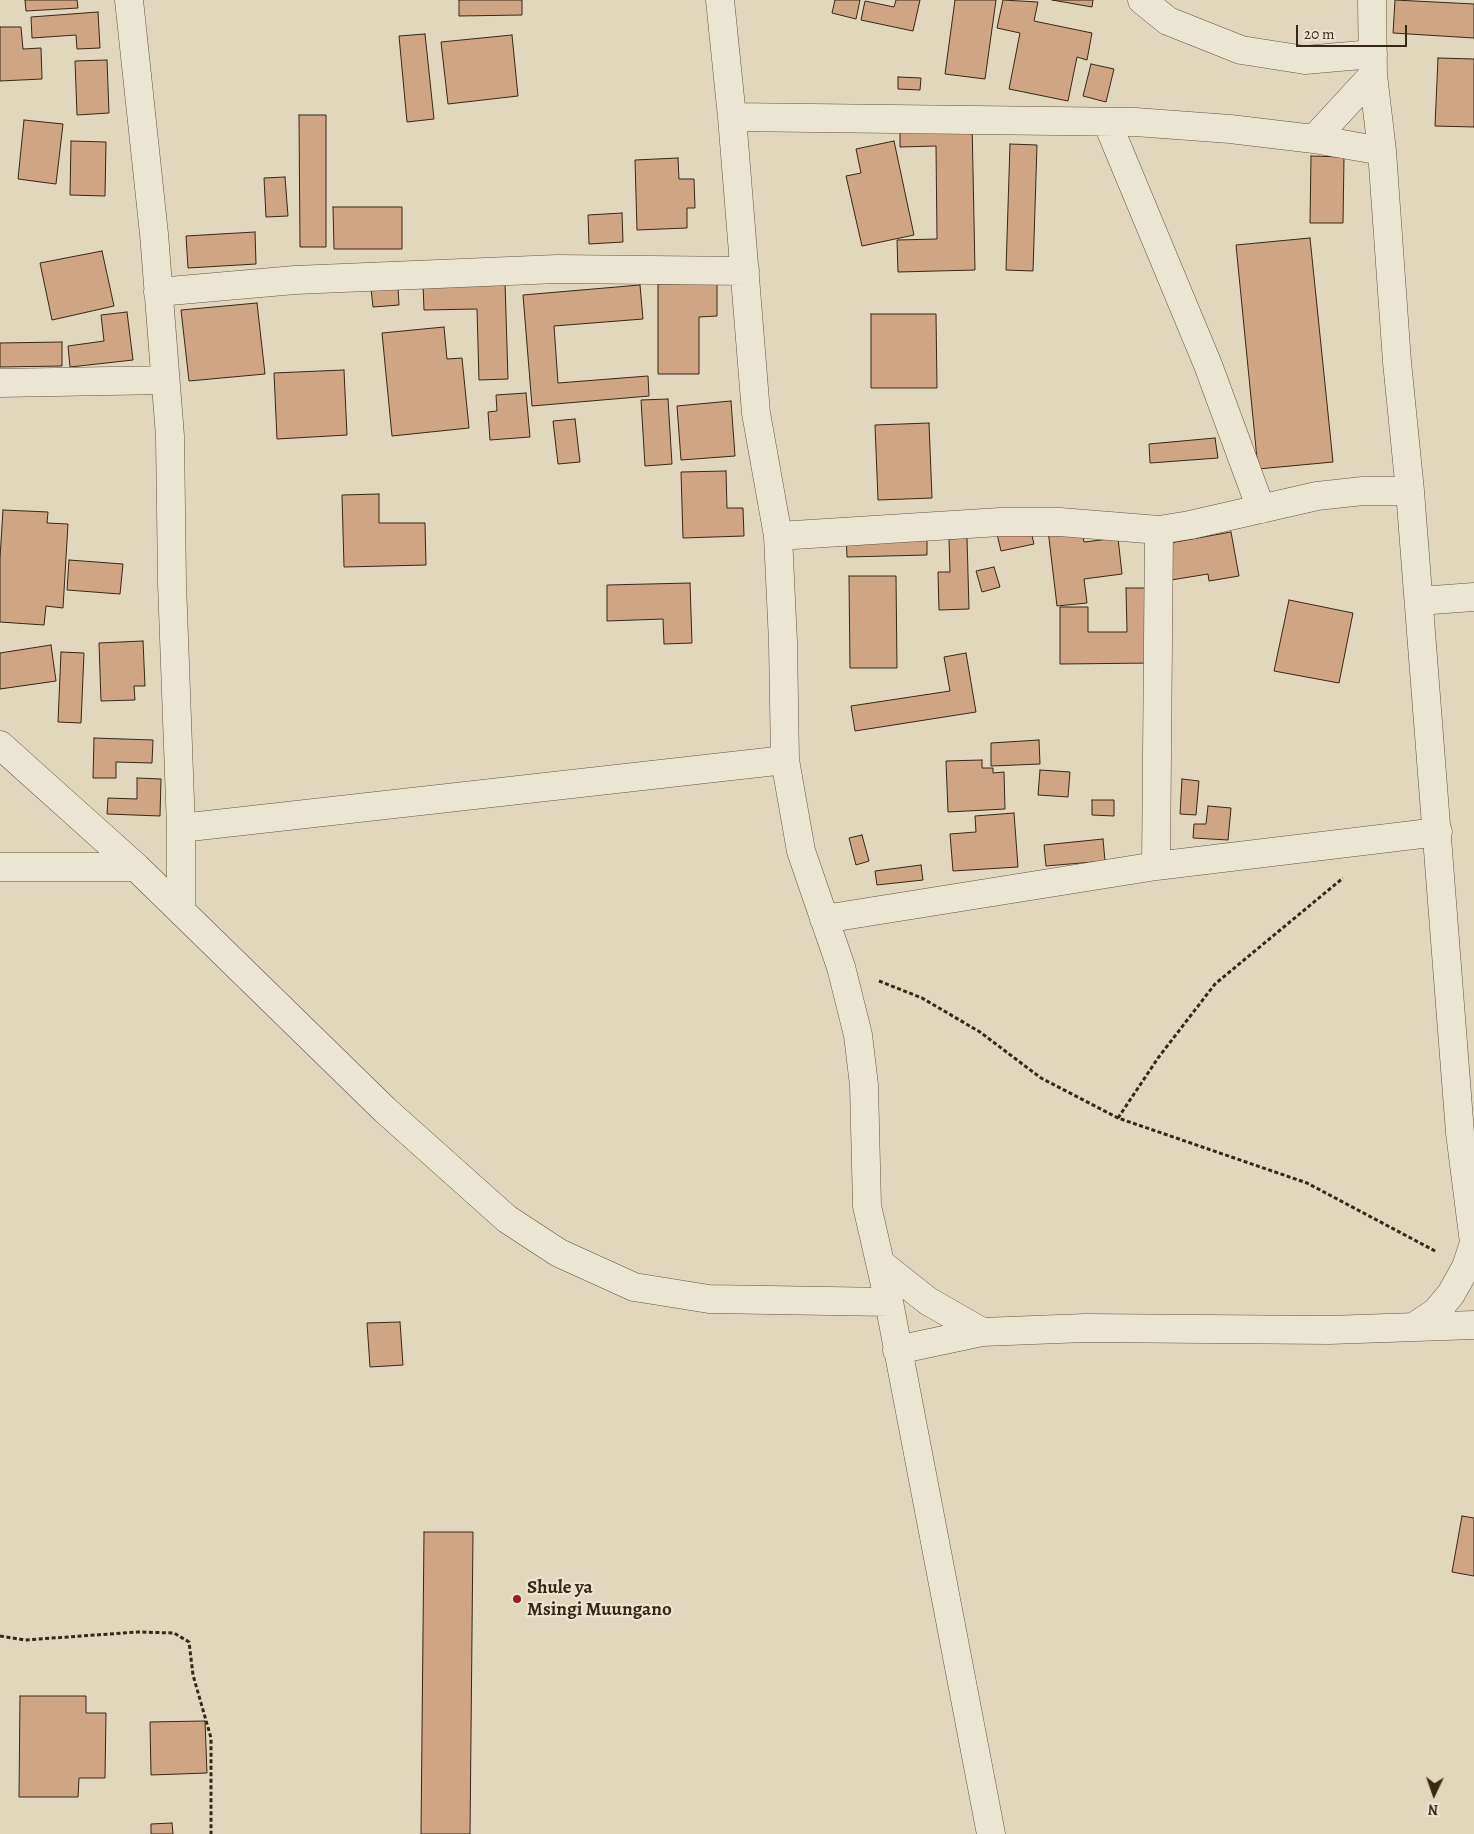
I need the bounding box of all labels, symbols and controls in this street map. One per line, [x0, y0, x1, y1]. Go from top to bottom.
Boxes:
scale bar [1299, 15, 1410, 47]
text: 20 m [1304, 24, 1335, 44]
place label: Shule ya Msingi Muungano [527, 1577, 672, 1621]
marker: Shule ya Msingi Muungano [511, 1593, 523, 1605]
north arrow [1409, 1769, 1459, 1819]
text: N [1428, 1800, 1439, 1819]

